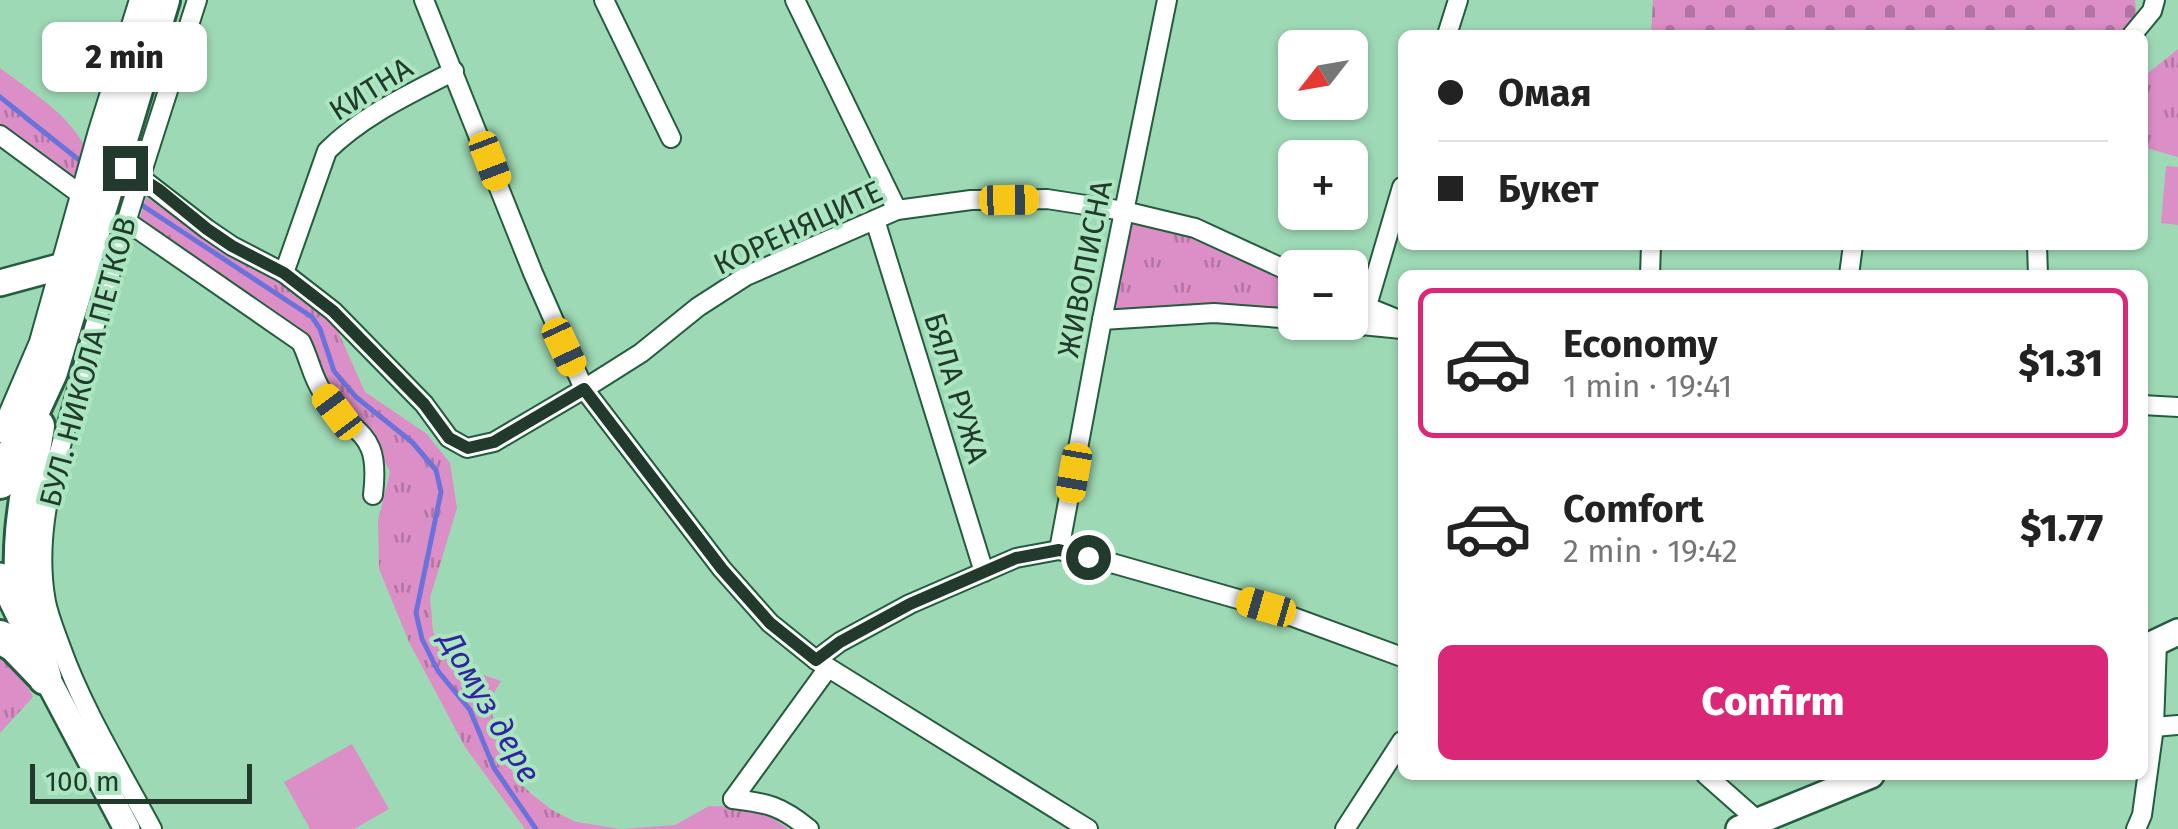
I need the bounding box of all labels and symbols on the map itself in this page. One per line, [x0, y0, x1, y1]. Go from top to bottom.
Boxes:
callout: 2 min [42, 23, 208, 93]
north arrow [1278, 30, 1368, 120]
street label: КИТНА [323, 49, 420, 128]
car [465, 128, 515, 194]
route end [103, 146, 148, 191]
street label: КОРЕНЯЦИТЕ [708, 173, 888, 283]
street label: ЖИВОПИСНА [1050, 177, 1120, 360]
car [979, 184, 1039, 216]
street label: БУЛ. НИКОЛА ПЕТКОВ [32, 213, 144, 511]
street label: БЯЛА РУЖА [916, 309, 996, 468]
car [538, 313, 590, 381]
car [307, 379, 367, 445]
car [1054, 441, 1094, 505]
route start [1066, 535, 1111, 580]
car [1233, 584, 1299, 630]
water label: Домуз дере [430, 622, 548, 789]
scale bar [30, 759, 252, 804]

